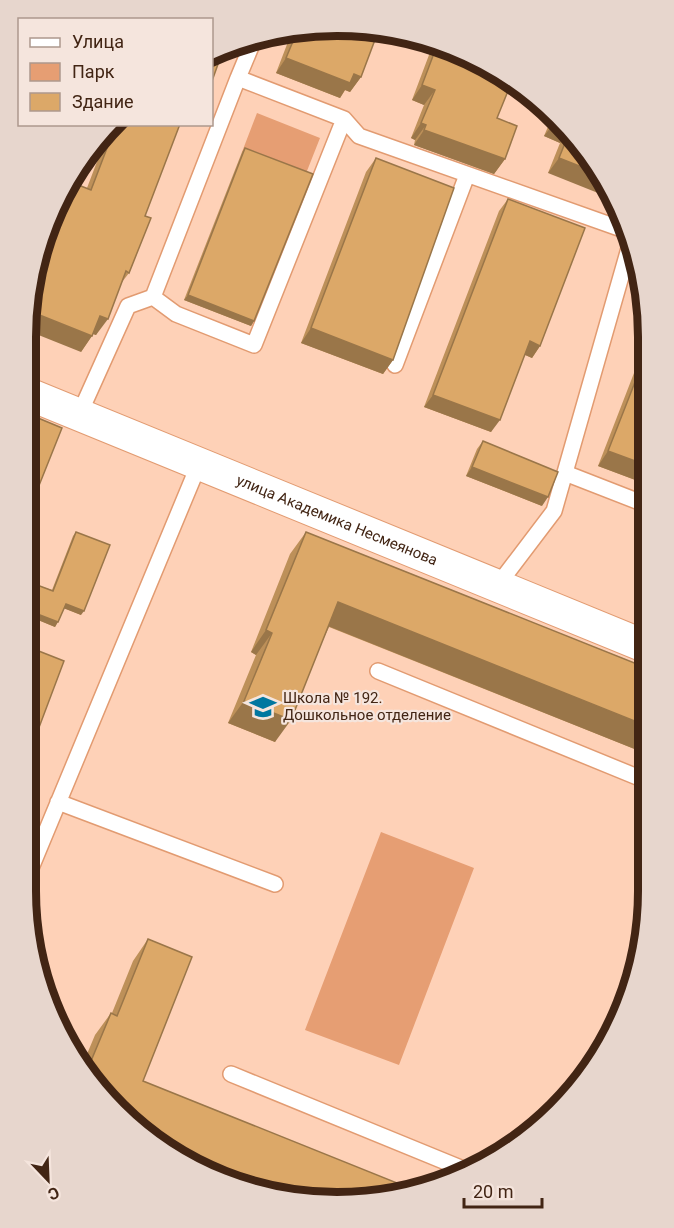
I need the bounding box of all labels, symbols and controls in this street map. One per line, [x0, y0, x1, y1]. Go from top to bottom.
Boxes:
legend [18, 18, 213, 126]
text: Улица [72, 31, 124, 52]
text: Парк [72, 61, 115, 82]
text: Здание [72, 91, 134, 112]
street label: улица Академика Несмеянова [234, 471, 440, 569]
place label: Школа № 192. Дошкольное отделение [283, 689, 451, 724]
school or university icon: Школа № 192. Дошкольное отделение [248, 692, 278, 722]
north arrow [18, 1150, 78, 1210]
scale bar [464, 1171, 542, 1209]
text: 20 m [473, 1181, 513, 1202]
text: С [45, 1183, 62, 1204]

